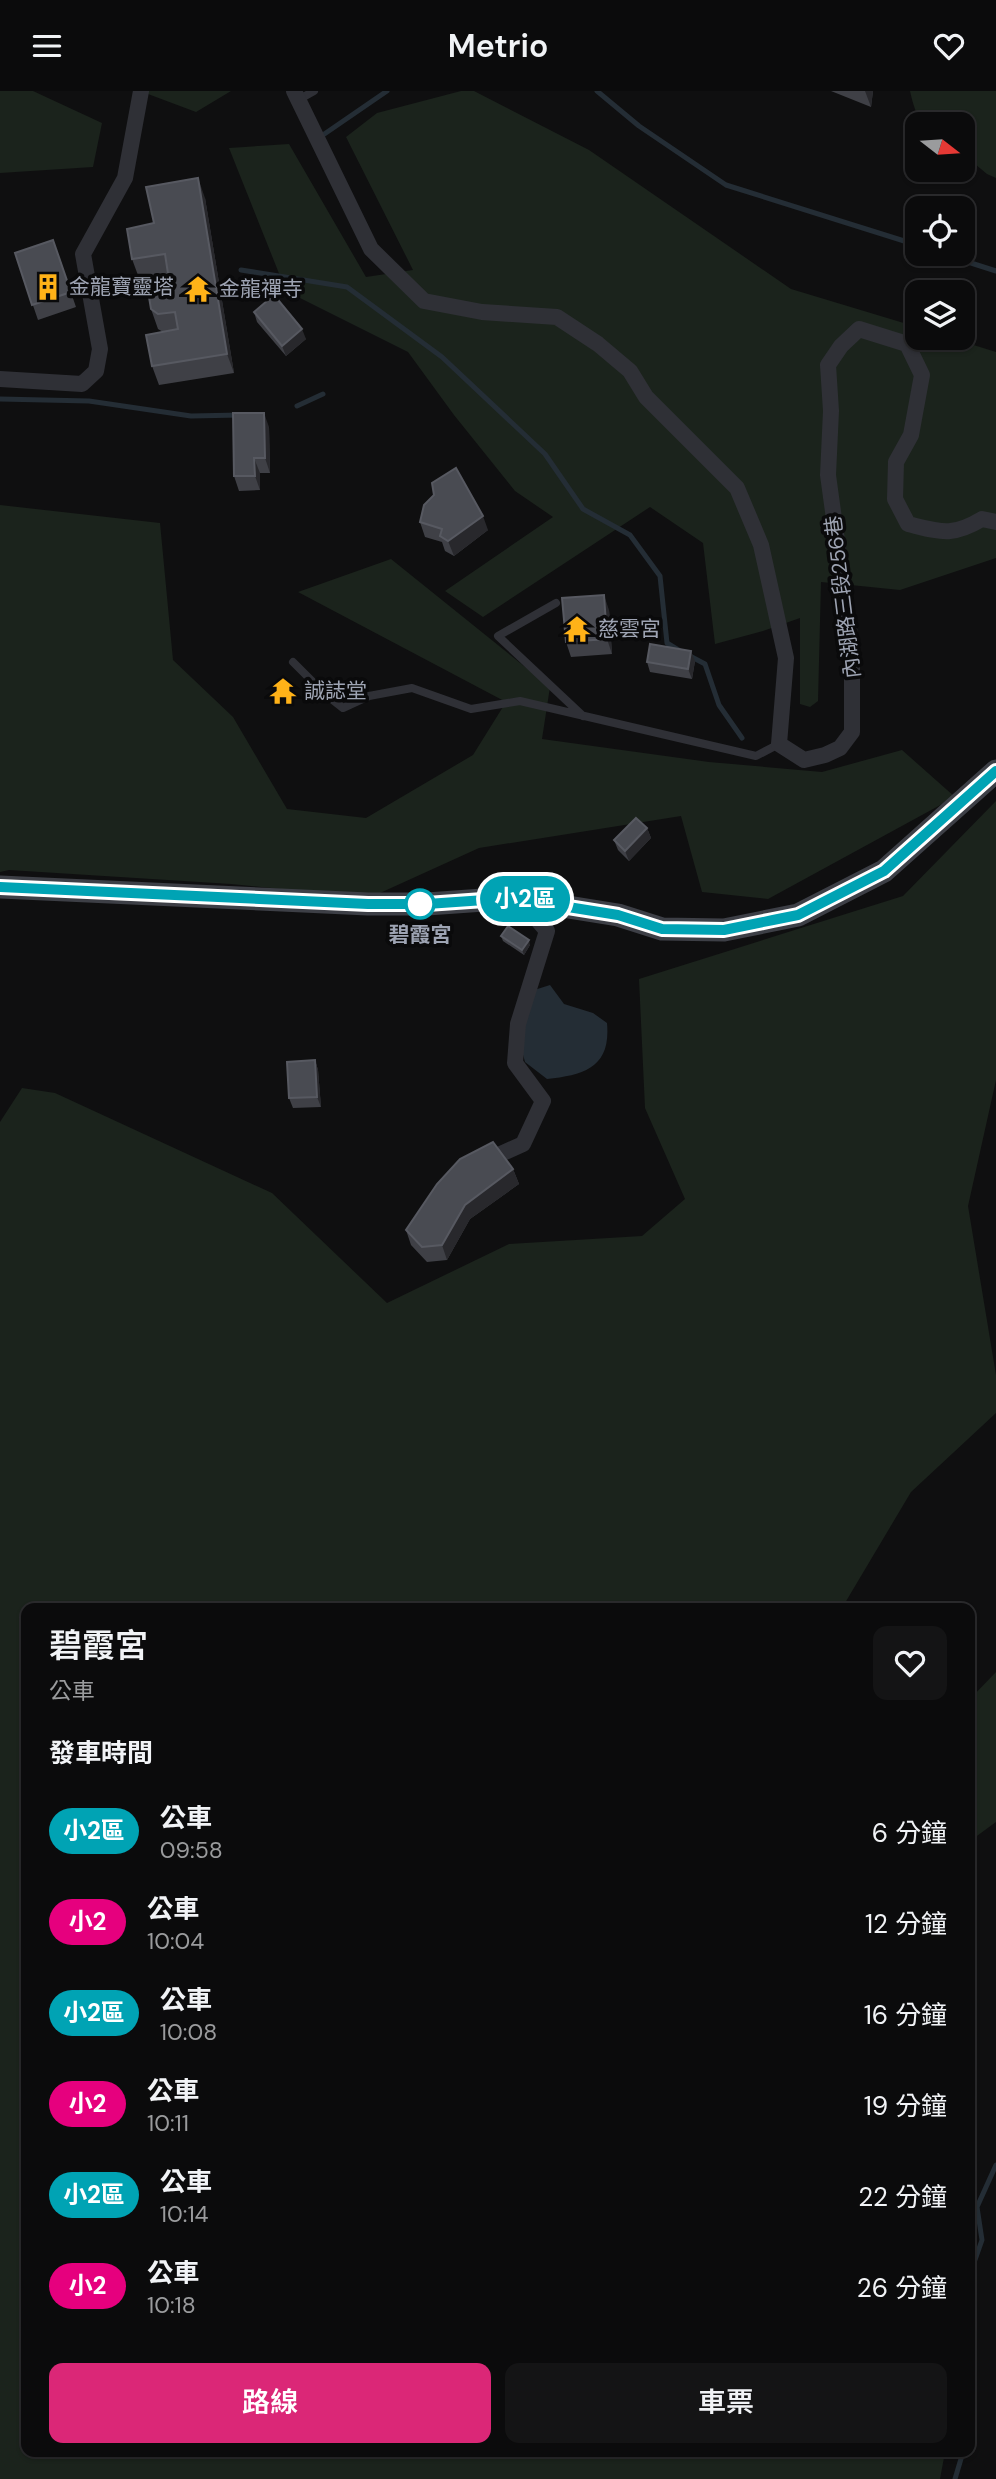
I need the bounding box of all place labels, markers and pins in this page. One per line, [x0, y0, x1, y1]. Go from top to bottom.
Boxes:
building icon: 金龍寶靈塔 [33, 272, 63, 302]
place label: 金龍寶靈塔 [69, 273, 174, 301]
temple icon: 金龍禪寺 [183, 274, 213, 304]
place label: 金龍禪寺 [219, 275, 303, 303]
temple icon: 慈雲宮 [562, 614, 592, 644]
place label: 慈雲宮 [598, 615, 661, 643]
temple icon: 誠誌堂 [268, 676, 298, 706]
place label: 誠誌堂 [304, 677, 367, 705]
marker: 碧霞宮 [405, 889, 435, 919]
place label: 碧霞宮 [389, 921, 452, 949]

